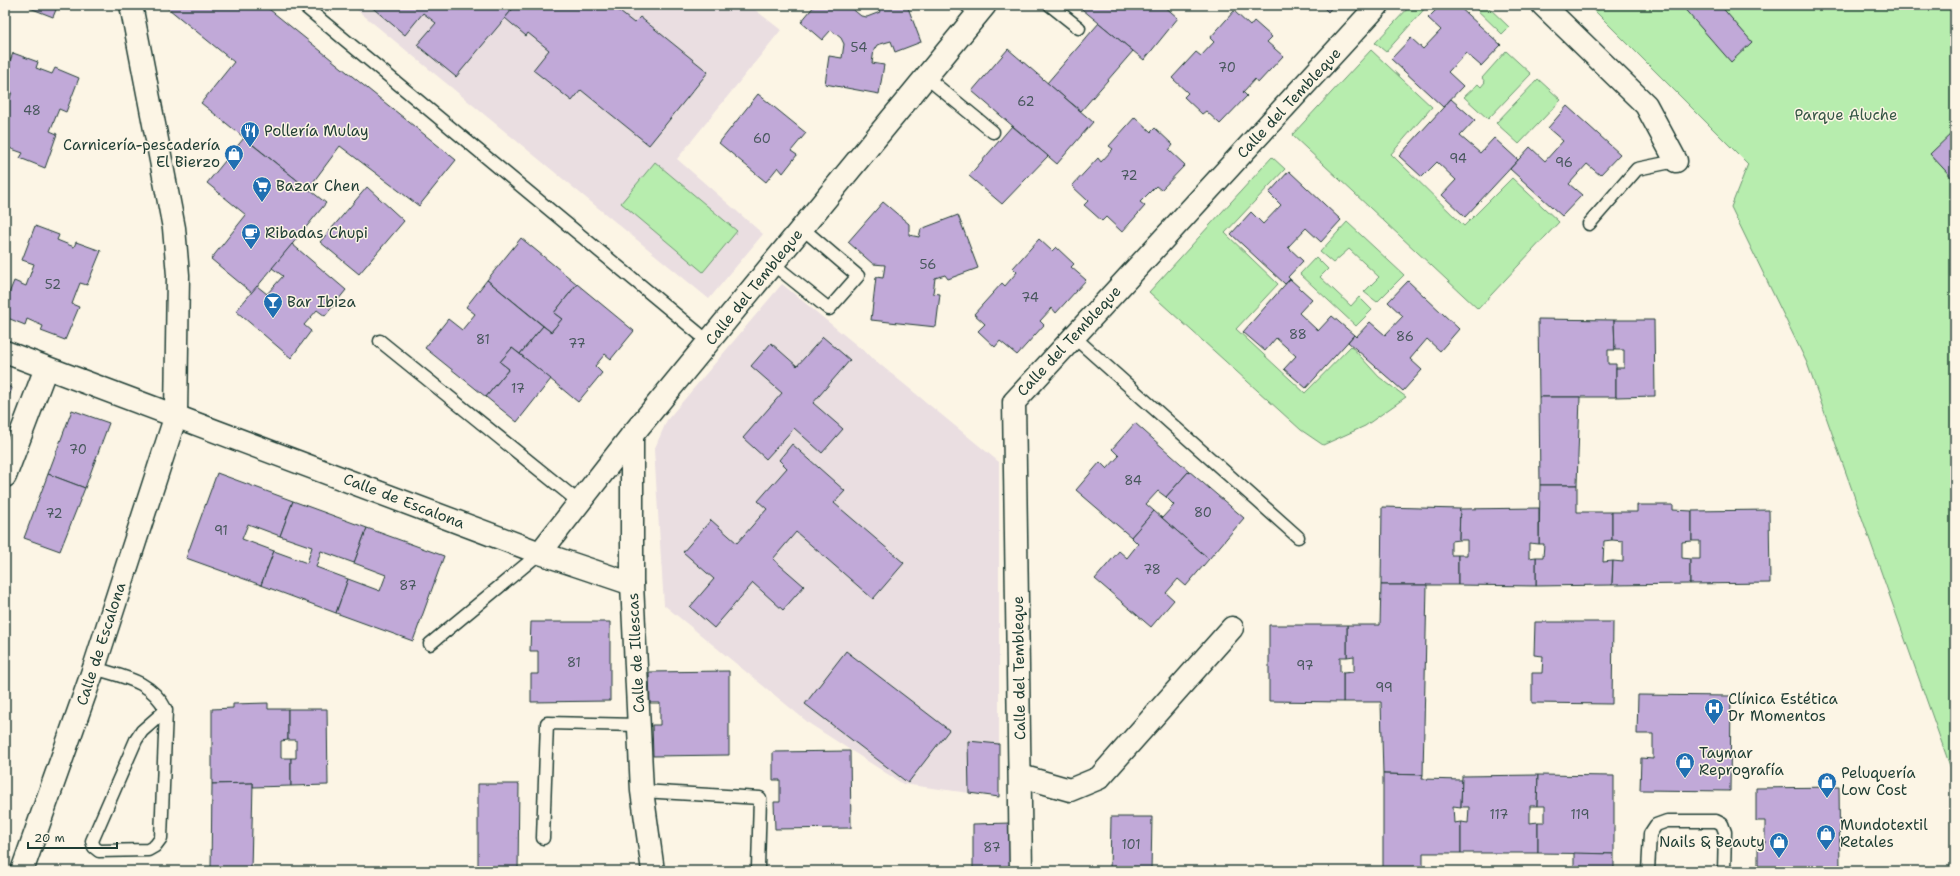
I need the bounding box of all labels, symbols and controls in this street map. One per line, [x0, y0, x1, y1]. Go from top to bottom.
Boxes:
house number: 54 [851, 39, 867, 56]
street label: Calle del Tembleque [1232, 43, 1346, 163]
house number: 70 [1218, 59, 1236, 76]
house number: 62 [1017, 93, 1035, 110]
house number: 48 [23, 102, 41, 119]
park label: Parque Aluche [1795, 105, 1897, 125]
restaurant icon: Pollería Mulay [239, 120, 261, 148]
place label: Pollería Mulay [264, 121, 369, 141]
house number: 60 [753, 130, 771, 147]
place label: Carnicería-pescadería El Bierzo [63, 135, 221, 172]
shop icon: Carnicería-pescadería El Bierzo [223, 143, 245, 171]
house number: 94 [1449, 150, 1467, 167]
house number: 96 [1555, 154, 1573, 171]
house number: 72 [1120, 167, 1138, 184]
supermarket icon: Bazar Chen [251, 175, 273, 203]
place label: Bazar Chen [276, 176, 360, 196]
cafe icon: Ribadas Chupi [240, 222, 262, 250]
place label: Ribadas Chupi [265, 223, 368, 243]
street label: Calle del Tembleque [701, 225, 807, 349]
house number: 56 [920, 256, 936, 273]
house number: 52 [45, 276, 61, 293]
street label: Calle del Tembleque [1012, 281, 1126, 401]
house number: 74 [1021, 289, 1039, 306]
bar icon: Bar Ibiza [262, 291, 284, 319]
place label: Bar Ibiza [287, 292, 356, 312]
house number: 88 [1289, 326, 1307, 343]
house number: 86 [1396, 328, 1414, 345]
house number: 81 [476, 331, 490, 348]
house number: 77 [568, 335, 586, 352]
house number: 17 [511, 380, 525, 397]
house number: 70 [69, 441, 87, 458]
street label: Calle de Escalona [340, 469, 468, 534]
house number: 84 [1124, 472, 1142, 489]
house number: 80 [1194, 504, 1212, 521]
house number: 72 [45, 505, 63, 522]
house number: 91 [214, 522, 228, 539]
house number: 78 [1143, 561, 1161, 578]
house number: 87 [399, 577, 417, 594]
street label: Calle de Escalona [72, 579, 131, 708]
street label: Calle de Illescas [623, 592, 649, 714]
street label: Calle del Tembleque [1008, 596, 1030, 740]
house number: 81 [567, 654, 581, 671]
house number: 97 [1296, 657, 1314, 674]
house number: 99 [1375, 679, 1393, 696]
place label: Clínica Estética Dr Momentos [1728, 689, 1839, 726]
hospital icon: Clínica Estética Dr Momentos [1703, 697, 1725, 725]
place label: Taymar Reprografía [1699, 743, 1784, 780]
shop icon: Taymar Reprografía [1674, 751, 1696, 779]
place label: Peluquería Low Cost [1841, 763, 1916, 800]
shop icon: Peluquería Low Cost [1816, 771, 1838, 799]
house number: 117 [1490, 806, 1508, 823]
house number: 119 [1570, 806, 1590, 823]
place label: Mundotextil Retales [1840, 815, 1928, 852]
shop icon: Mundotextil Retales [1815, 823, 1837, 851]
scale bar [28, 824, 117, 850]
text: 20 m [34, 830, 65, 846]
shop icon: Nails & Beauty [1768, 831, 1790, 859]
place label: Nails & Beauty [1659, 832, 1765, 852]
house number: 101 [1121, 836, 1141, 853]
house number: 87 [983, 839, 1001, 856]

